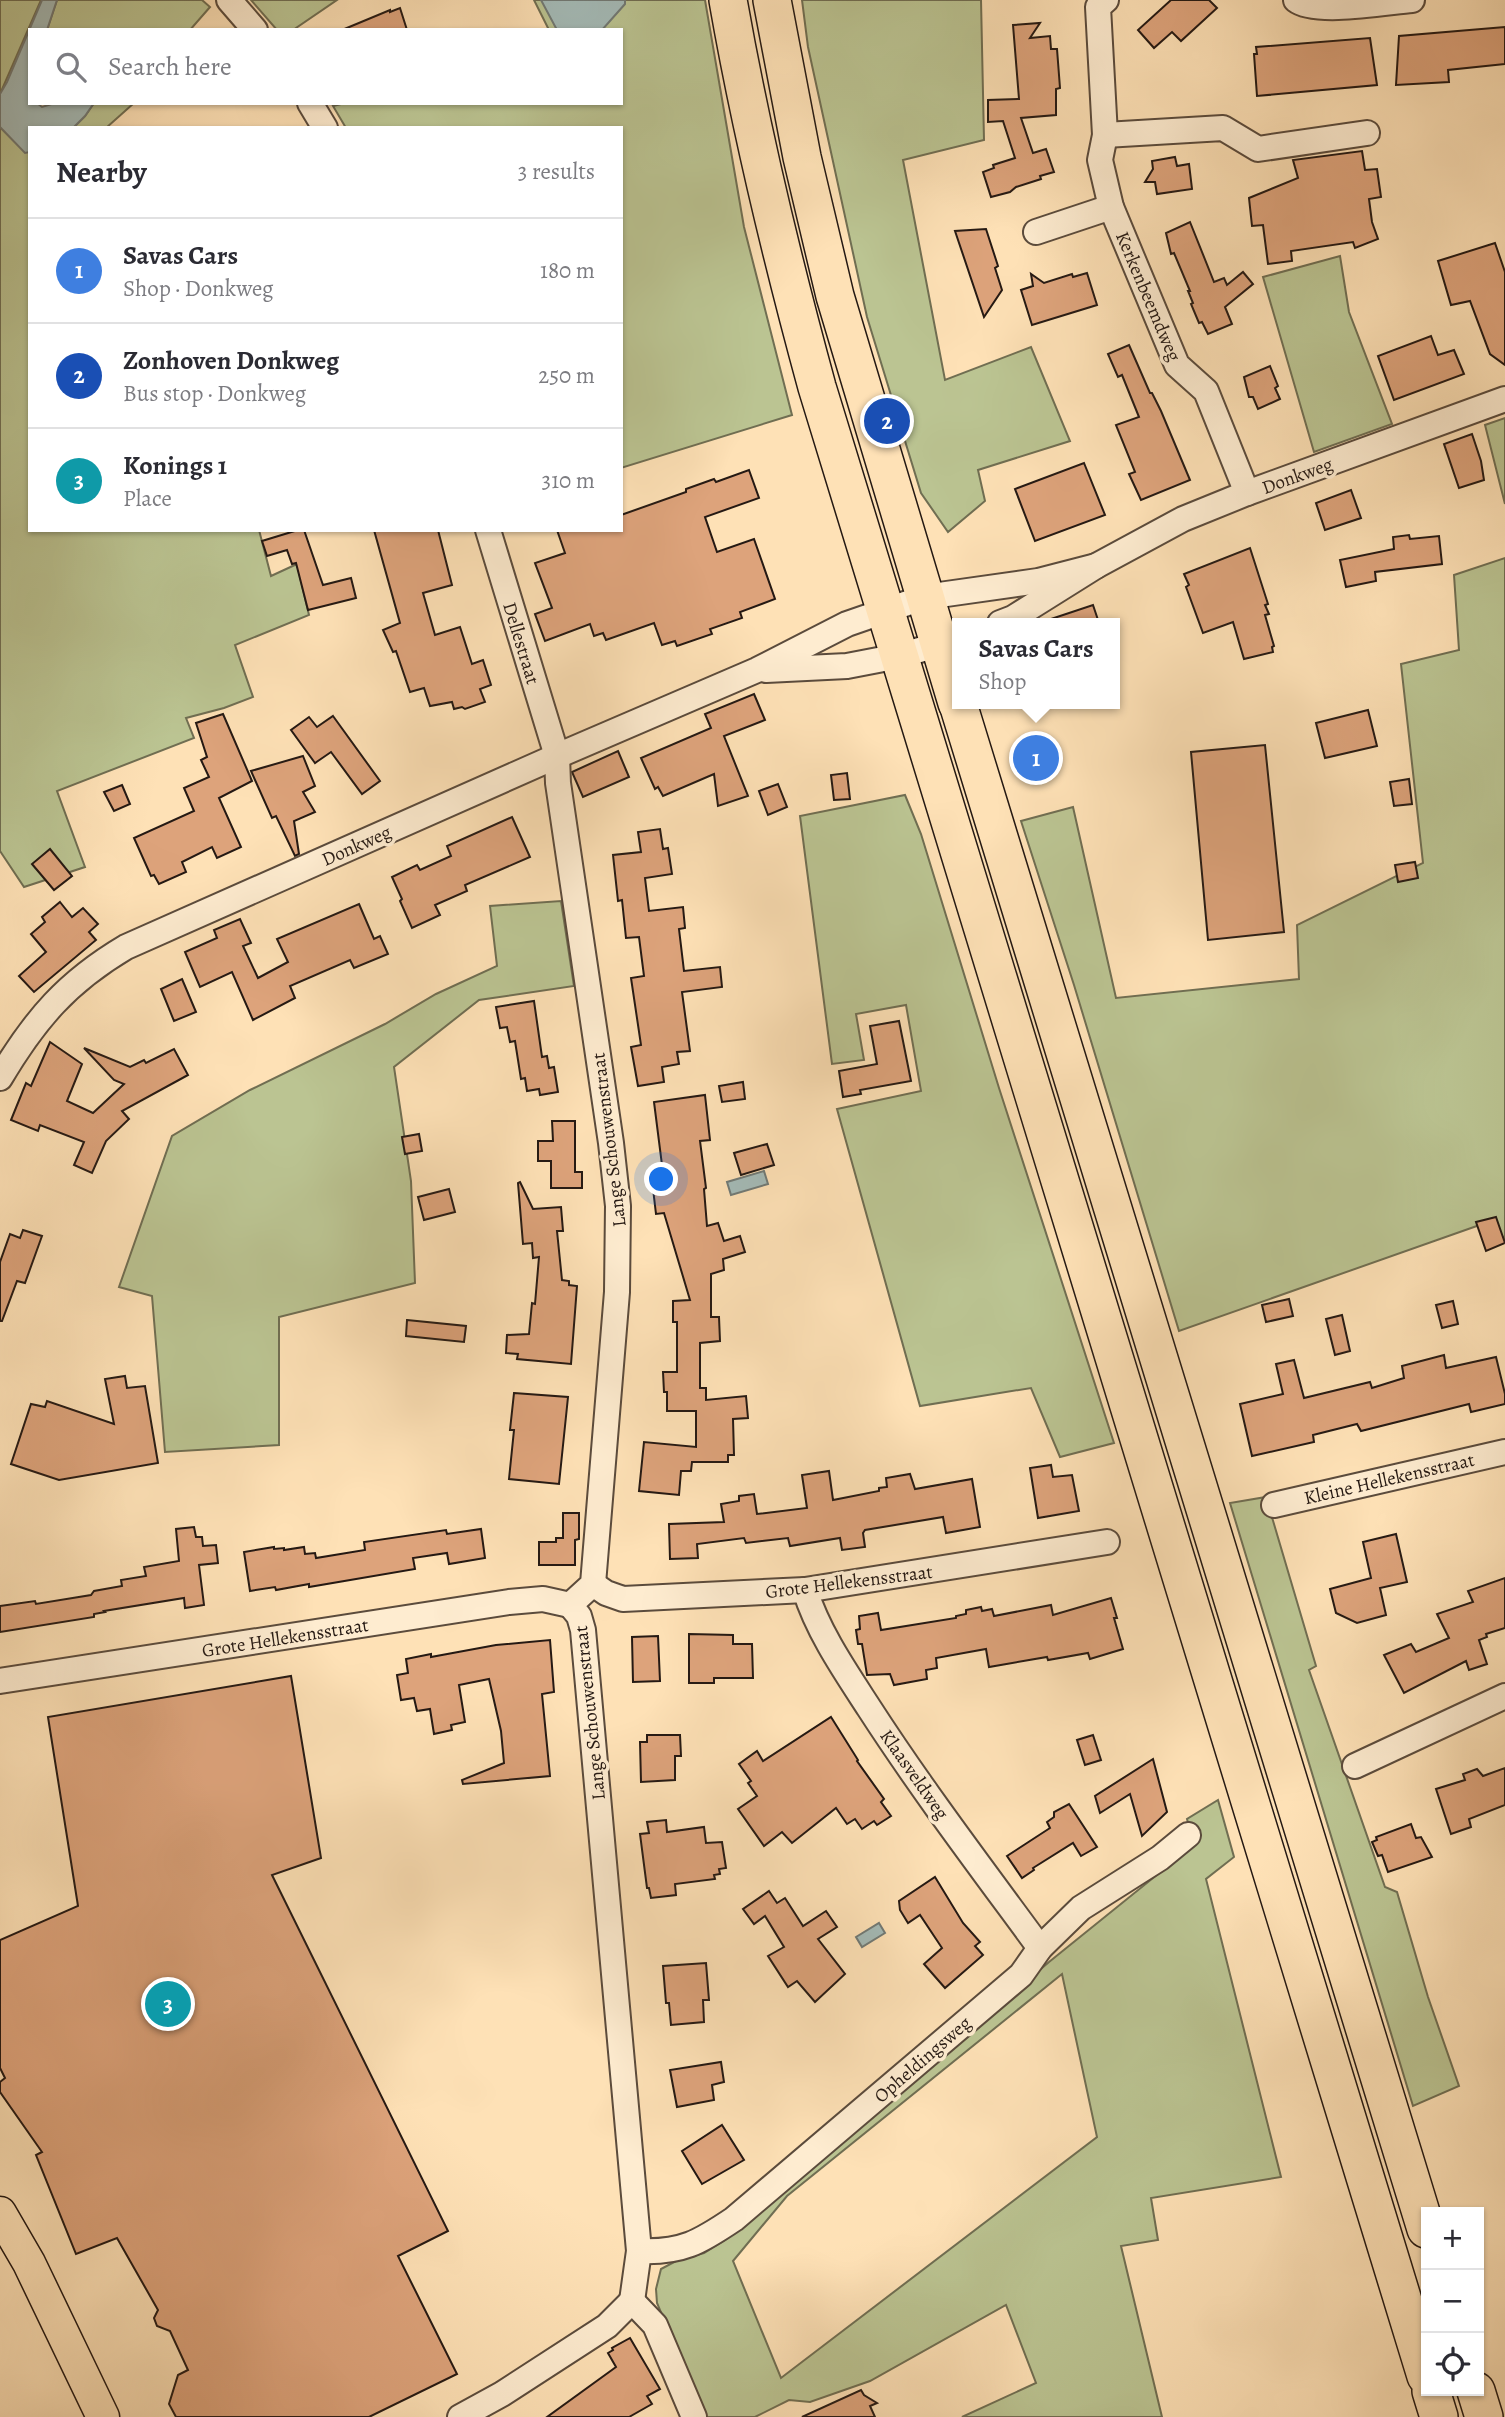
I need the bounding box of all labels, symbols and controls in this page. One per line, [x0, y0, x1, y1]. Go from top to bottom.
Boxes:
search box [28, 28, 623, 105]
icon: search [52, 48, 90, 86]
text: Search here [108, 49, 232, 84]
text: Nearby [56, 152, 147, 192]
text: 3 results [518, 156, 595, 187]
street label: Kerkenbeemdweg [1109, 227, 1187, 366]
text: Savas Cars [123, 238, 238, 273]
text: 1 [75, 255, 83, 286]
text: 180 m [540, 255, 595, 286]
text: Shop · Donkweg [123, 273, 274, 304]
text: Zonhoven Donkweg [123, 343, 339, 378]
text: 2 [73, 360, 85, 391]
text: 250 m [538, 360, 595, 391]
text: Bus stop · Donkweg [123, 378, 306, 409]
pin: 2 [864, 395, 910, 447]
text: Konings 1 [123, 448, 227, 483]
street label: Donkweg [1258, 451, 1337, 501]
text: 3 [74, 465, 84, 496]
text: 310 m [542, 465, 595, 496]
text: Place [123, 483, 172, 514]
street label: Dellestraat [496, 599, 546, 688]
popup [952, 618, 1120, 709]
text: Savas Cars [978, 631, 1094, 666]
text: Shop [978, 666, 1026, 697]
pin: 1 [1013, 732, 1059, 784]
street label: Donkweg [317, 819, 396, 873]
street label: Lange Schouwenstraat [585, 1051, 633, 1228]
your location [644, 1162, 678, 1196]
street label: Kleine Hellekensstraat [1302, 1447, 1477, 1511]
street label: Grote Hellekensstraat [764, 1559, 934, 1605]
street label: Grote Hellekensstraat [200, 1612, 370, 1664]
street label: Lange Schouwenstraat [568, 1624, 612, 1801]
street label: Klaasveldweg [874, 1724, 955, 1825]
pin: 3 [145, 1978, 191, 2030]
street label: Opheldingsweg [869, 2010, 977, 2109]
map controls [1421, 2207, 1484, 2396]
button: + [1421, 2207, 1484, 2270]
button: − [1421, 2270, 1484, 2333]
button: locate [1421, 2333, 1484, 2396]

